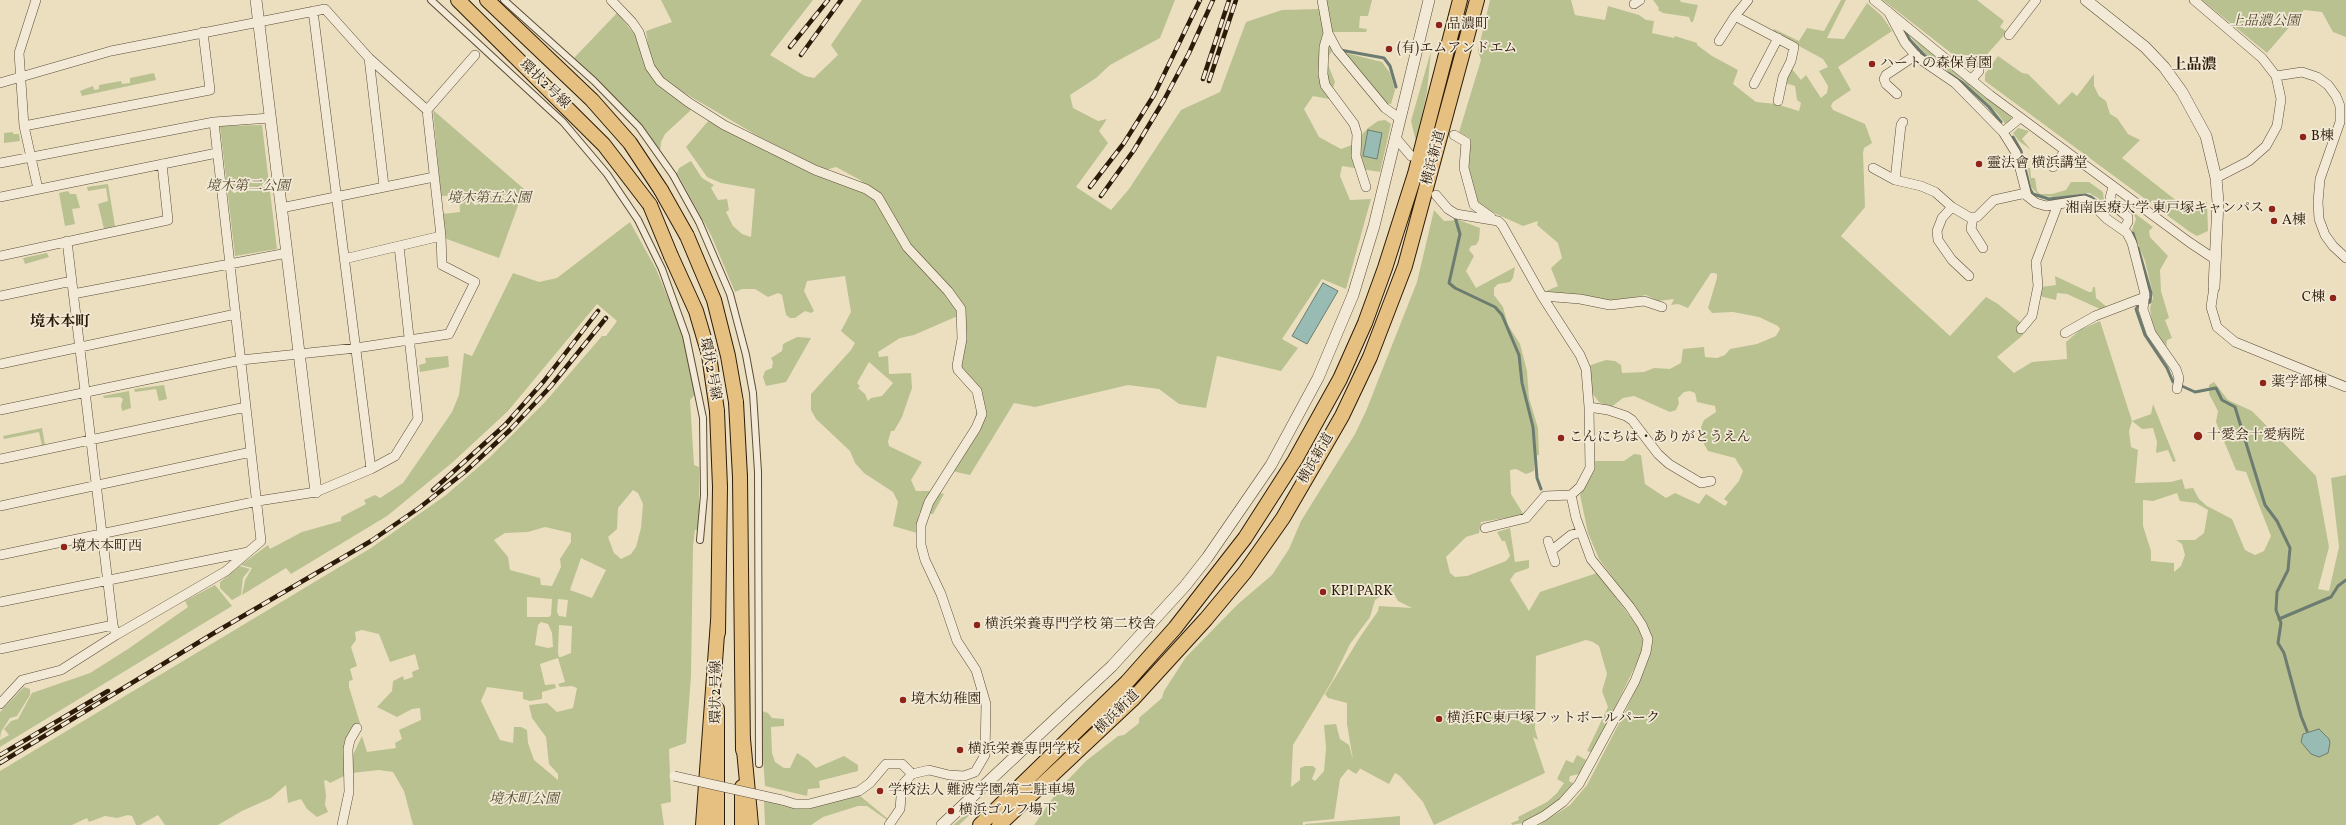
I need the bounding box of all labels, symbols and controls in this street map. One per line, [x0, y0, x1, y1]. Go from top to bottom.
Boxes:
park label: 上品濃公園 [2230, 14, 2300, 30]
place label: 品濃町 [1447, 17, 1489, 33]
marker: 品濃町 [1434, 20, 1444, 30]
place label: (有)エムアンドエム [1397, 41, 1517, 57]
marker: (有)エムアンドエム [1384, 44, 1394, 54]
place label: ハートの森保育園 [1880, 56, 1992, 72]
street label: 環状2号線 [515, 57, 573, 113]
district label: 上品濃 [2172, 57, 2216, 75]
marker: ハートの森保育園 [1867, 59, 1877, 69]
street label: 横浜新道 [1420, 129, 1450, 187]
place label: B棟 [2311, 129, 2334, 145]
marker: B棟 [2298, 132, 2308, 142]
place label: 靈法會 横浜講堂 [1987, 156, 2088, 172]
marker: 靈法會 横浜講堂 [1974, 159, 1984, 169]
park label: 境木第二公園 [206, 179, 290, 195]
park label: 境木第五公園 [447, 191, 531, 207]
place label: 湘南医療大学 東戸塚キャンパス [2065, 201, 2264, 217]
marker: 湘南医療大学 東戸塚キャンパス [2267, 204, 2277, 214]
place label: A棟 [2282, 213, 2306, 229]
marker: A棟 [2269, 216, 2279, 226]
place label: C棟 [2302, 290, 2325, 306]
marker: C棟 [2328, 293, 2338, 303]
district label: 境木本町 [30, 314, 90, 332]
street label: 環状2号線 [695, 336, 723, 402]
place label: 薬学部棟 [2271, 375, 2327, 391]
marker: 薬学部棟 [2258, 378, 2268, 388]
place label: 十愛会十愛病院 [2207, 428, 2305, 444]
place label: こんにちは・ありがとうえん [1569, 430, 1751, 446]
marker: 十愛会十愛病院 [2192, 430, 2204, 442]
street label: 横浜新道 [1296, 431, 1338, 487]
marker: こんにちは・ありがとうえん [1556, 433, 1566, 443]
place label: 境木本町西 [72, 539, 142, 555]
marker: 境木本町西 [59, 542, 69, 552]
place label: KPI PARK [1331, 584, 1393, 600]
marker: KPI PARK [1318, 587, 1328, 597]
place label: 横浜栄養専門学校 第二校舎 [985, 617, 1156, 633]
marker: 横浜栄養専門学校 第二校舎 [972, 620, 982, 630]
street label: 環状2号線 [709, 660, 725, 724]
street label: 横浜新道 [1092, 687, 1144, 739]
place label: 境木幼稚園 [911, 692, 981, 708]
marker: 境木幼稚園 [898, 695, 908, 705]
place label: 横浜FC東戸塚フットボールパーク [1447, 711, 1660, 727]
marker: 横浜FC東戸塚フットボールパーク [1434, 714, 1444, 724]
place label: 横浜栄養専門学校 [968, 742, 1080, 758]
marker: 横浜栄養専門学校 [955, 745, 965, 755]
place label: 学校法人 難波学園 第二駐車場 [888, 783, 1076, 799]
marker: 学校法人 難波学園 第二駐車場 [875, 786, 885, 796]
park label: 境木町公園 [489, 792, 559, 808]
place label: 横浜ゴルフ場下 [959, 803, 1057, 819]
marker: 横浜ゴルフ場下 [946, 806, 956, 816]

